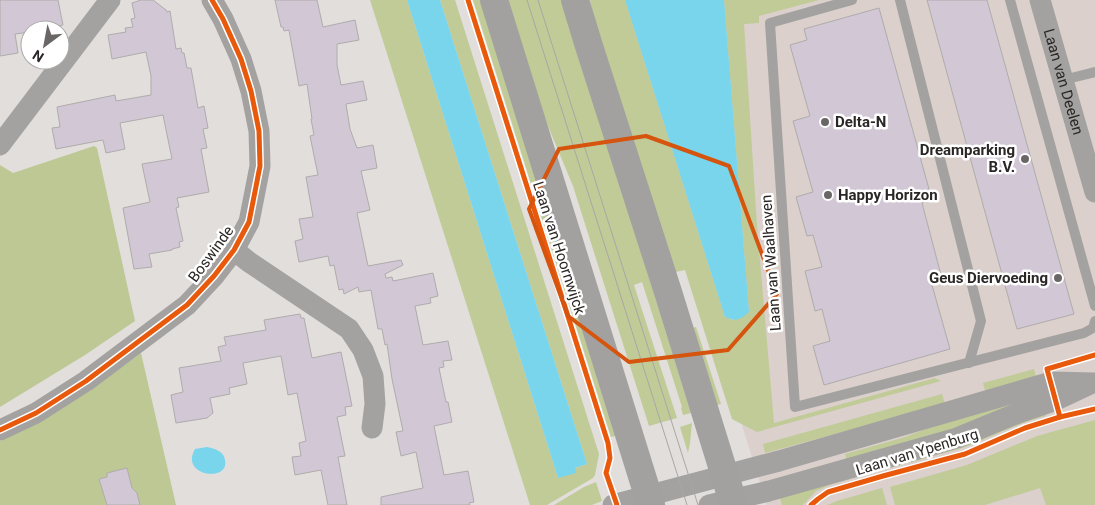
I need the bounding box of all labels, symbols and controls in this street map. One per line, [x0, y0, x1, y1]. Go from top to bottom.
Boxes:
north arrow [20, 20, 70, 70]
street label: Laan van Deelen [1040, 27, 1087, 137]
text: N [30, 47, 47, 65]
place label: Delta-N [835, 113, 886, 131]
marker: Delta-N [819, 116, 831, 128]
place label: Dreamparking B.V. [920, 141, 1015, 176]
marker: Dreamparking B.V. [1019, 153, 1031, 165]
street label: Laan van Hoornwijck [529, 179, 589, 317]
place label: Happy Horizon [838, 186, 938, 204]
marker: Happy Horizon [822, 189, 834, 201]
street label: Laan van Waalhaven [757, 194, 785, 332]
street label: Boswinde [185, 222, 237, 286]
place label: Geus Diervoeding [929, 269, 1048, 287]
marker: Geus Diervoeding [1052, 272, 1064, 284]
street label: Laan van Ypenburg [854, 425, 980, 479]

